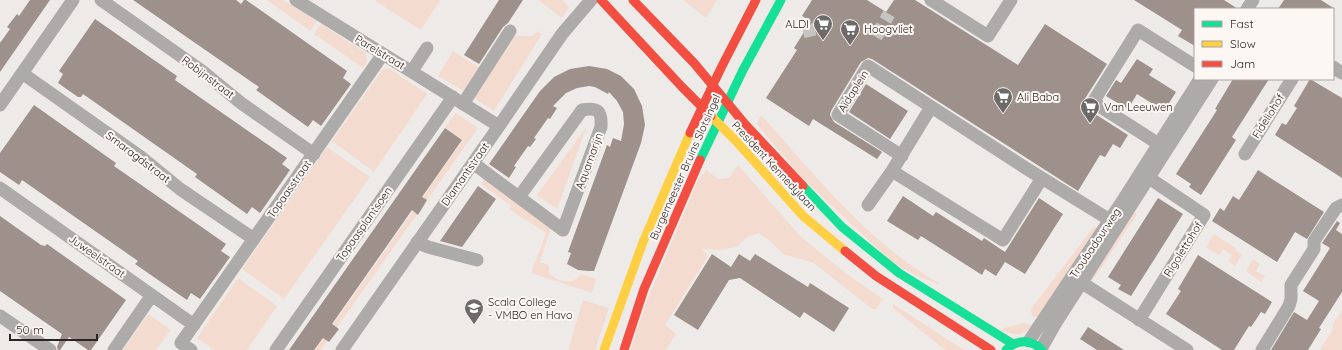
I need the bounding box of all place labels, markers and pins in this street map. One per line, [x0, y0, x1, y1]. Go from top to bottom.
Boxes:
supermarket icon: ALDI [812, 13, 834, 41]
place label: ALDI [785, 17, 809, 31]
supermarket icon: Hoogvliet [839, 18, 861, 46]
place label: Hoogvliet [864, 22, 913, 36]
supermarket icon: Ali Baba [992, 86, 1014, 114]
place label: Ali Baba [1017, 90, 1059, 104]
supermarket icon: Van Leeuwen [1079, 96, 1101, 124]
place label: Van Leeuwen [1104, 100, 1173, 114]
place label: Scala College - VMBO en Havo [488, 295, 573, 322]
school or university icon: Scala College - VMBO en Havo [463, 297, 485, 325]

